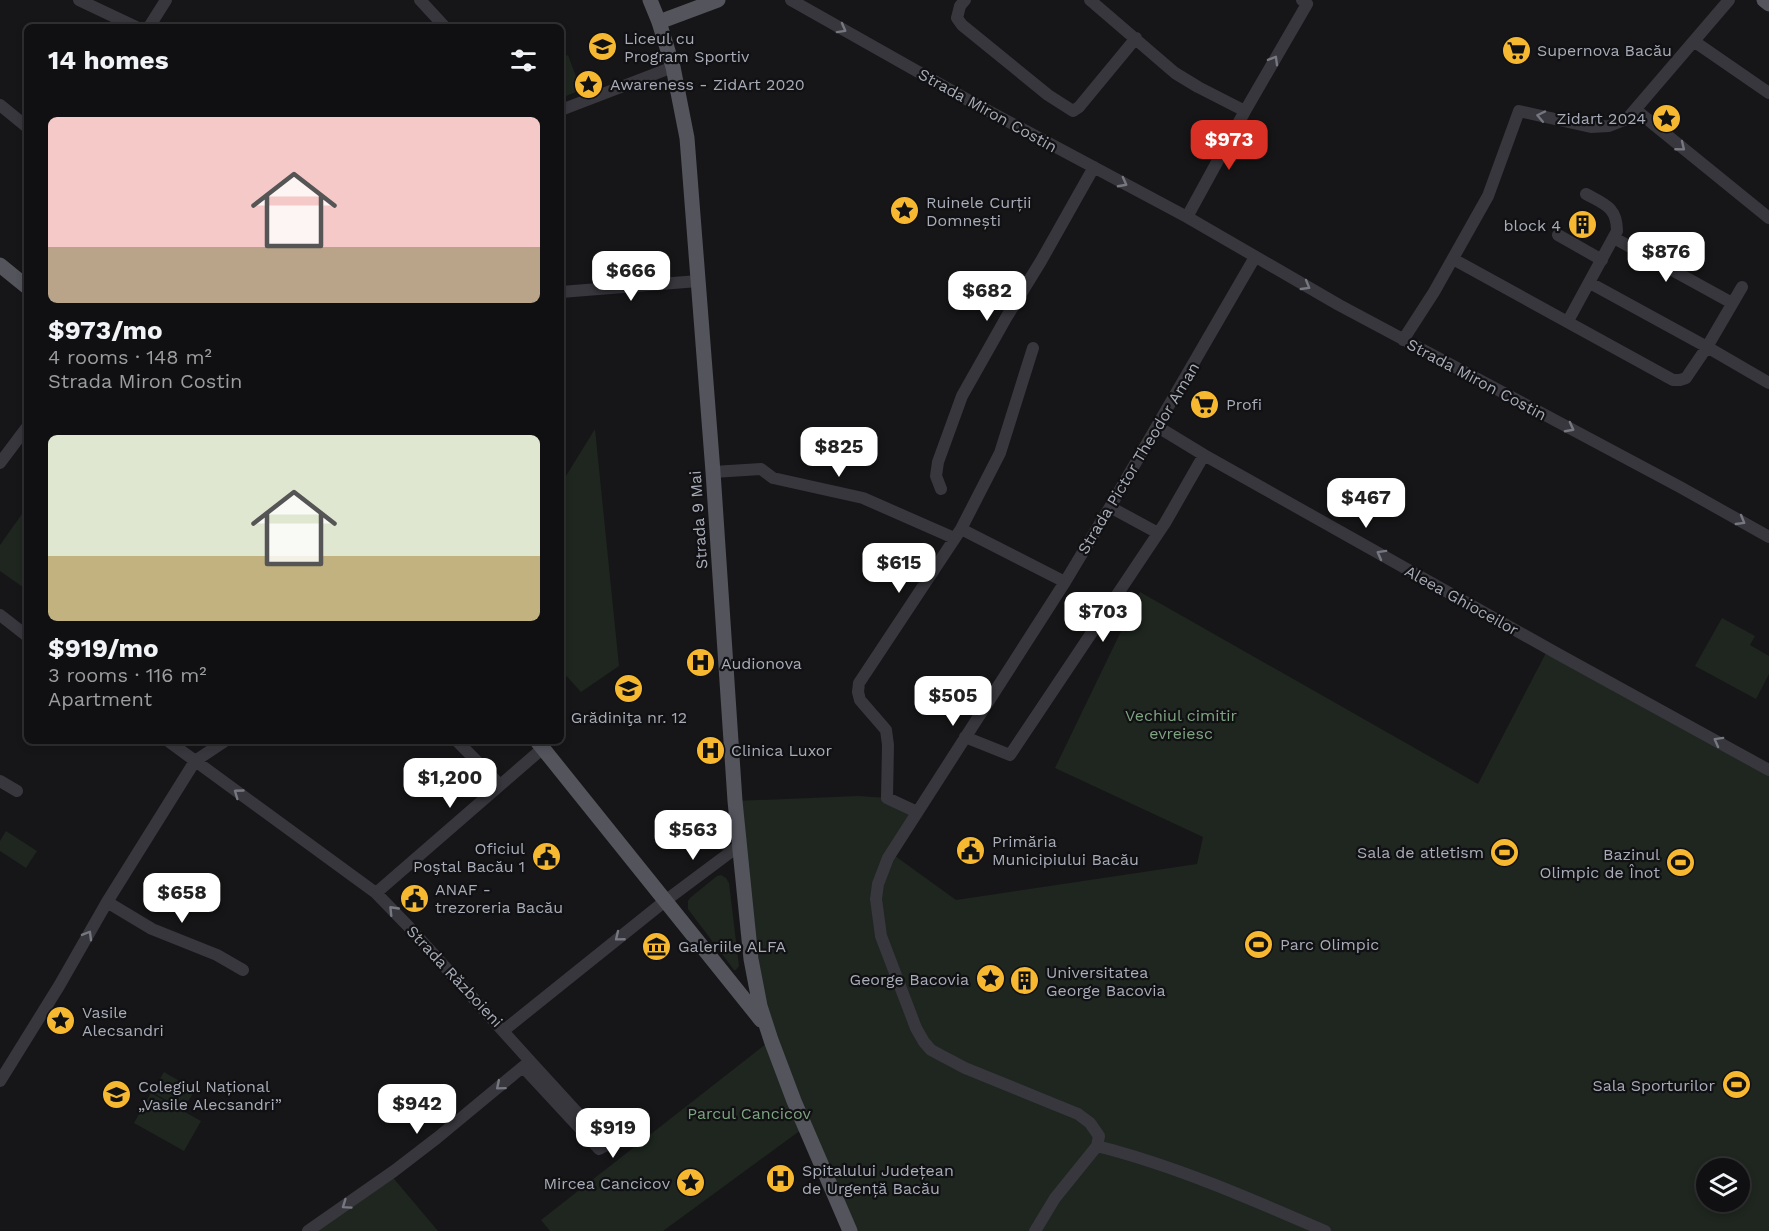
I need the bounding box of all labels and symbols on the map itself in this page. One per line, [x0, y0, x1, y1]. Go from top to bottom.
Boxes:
one-way arrow [836, 22, 846, 33]
place label: Liceul cu Program Sportiv [624, 29, 750, 66]
school or university icon: Liceul cu Program Sportiv [587, 31, 619, 63]
supermarket icon: Supernova Bacău [1500, 34, 1532, 66]
place label: Supernova Bacău [1537, 41, 1672, 60]
one-way arrow [1267, 56, 1279, 66]
street label: Strada Miron Costin [915, 64, 1060, 156]
place icon: Awareness - ZidArt 2020 [573, 68, 605, 100]
place label: Awareness - ZidArt 2020 [610, 75, 805, 94]
place icon: Zidart 2024 [1651, 102, 1683, 134]
place label: Zidart 2024 [1556, 109, 1646, 128]
one-way arrow [1537, 110, 1547, 123]
pin: $973 [1193, 120, 1265, 171]
one-way arrow [1674, 139, 1685, 150]
one-way arrow [1117, 176, 1127, 187]
place label: Ruinele Curții Domnești [926, 193, 1031, 230]
place icon: Ruinele Curții Domnești [889, 195, 921, 227]
building icon: block 4 [1566, 209, 1598, 241]
place label: block 4 [1504, 216, 1561, 235]
pin: $876 [1630, 232, 1702, 283]
pin: $666 [595, 251, 667, 302]
pin: $682 [951, 271, 1023, 322]
one-way arrow [1300, 279, 1310, 290]
street label: Strada Miron Costin [1404, 335, 1550, 424]
street label: Strada Pictor Theodor Aman [1074, 359, 1203, 558]
supermarket icon: Profi [1189, 388, 1221, 420]
place label: Profi [1226, 395, 1262, 414]
one-way arrow [1564, 421, 1574, 432]
pin: $825 [803, 427, 875, 478]
street label: Strada 9 Mai [686, 470, 711, 570]
pin: $467 [1330, 478, 1402, 529]
one-way arrow [1735, 514, 1746, 525]
pin: $615 [863, 543, 935, 594]
one-way arrow [1377, 550, 1387, 562]
street label: Aleea Ghioceilor [1402, 561, 1522, 640]
pin: $703 [1067, 592, 1139, 643]
hospital icon: Audionova [684, 647, 716, 679]
place label: Audionova [721, 654, 802, 673]
school or university icon: Grădiniţa nr. 12 [613, 673, 645, 705]
pin: $505 [917, 676, 989, 727]
park label: Vechiul cimitir evreiesc [1125, 706, 1237, 743]
place label: Grădiniţa nr. 12 [571, 708, 687, 727]
hospital icon: Clinica Luxor [694, 734, 726, 766]
one-way arrow [1713, 737, 1724, 749]
place label: Clinica Luxor [731, 741, 832, 760]
pin: $1,200 [401, 758, 499, 809]
one-way arrow [233, 789, 244, 800]
pin: $563 [657, 810, 729, 861]
place label: Primăria Municipiului Bacău [992, 832, 1139, 869]
public building icon: Primăria Municipiului Bacău [955, 834, 987, 866]
sports icon: Sala de atletism [1489, 836, 1521, 868]
place label: Oficiul Poştal Bacău 1 [413, 839, 525, 876]
public building icon: Oficiul Poştal Bacău 1 [530, 841, 562, 873]
place label: Sala de atletism [1357, 843, 1484, 862]
place label: Bazinul Olimpic de Înot [1539, 845, 1660, 882]
sports icon: Bazinul Olimpic de Înot [1665, 847, 1697, 879]
pin: $658 [146, 873, 218, 924]
place label: ANAF - trezoreria Bacău [435, 880, 563, 917]
public building icon: ANAF - trezoreria Bacău [398, 882, 430, 914]
one-way arrow [389, 907, 400, 917]
street label: Strada Războieni [403, 922, 507, 1031]
sports icon: Parc Olimpic [1243, 928, 1275, 960]
one-way arrow [615, 930, 626, 941]
museum icon: Galeriile ALFA [641, 930, 673, 962]
one-way arrow [81, 931, 92, 941]
place label: Parc Olimpic [1280, 935, 1379, 954]
place label: Galeriile ALFA [678, 937, 787, 956]
place icon: George Bacovia [974, 963, 1006, 995]
place label: Universitatea George Bacovia [1046, 963, 1165, 1000]
building icon: Universitatea George Bacovia [1009, 965, 1041, 997]
place label: George Bacovia [850, 970, 969, 989]
place label: Vasile Alecsandri [82, 1003, 164, 1040]
place icon: Vasile Alecsandri [45, 1005, 77, 1037]
sports icon: Sala Sporturilor [1720, 1069, 1752, 1101]
place label: Sala Sporturilor [1593, 1076, 1715, 1095]
place label: Colegiul Național „Vasile Alecsandri” [138, 1077, 282, 1114]
school or university icon: Colegiul Național „Vasile Alecsandri” [101, 1079, 133, 1111]
one-way arrow [496, 1079, 507, 1090]
pin: $942 [381, 1084, 453, 1135]
park label: Parcul Cancicov [687, 1104, 812, 1123]
pin: $919 [577, 1108, 649, 1159]
place label: Spitalului Județean de Urgență Bacău [802, 1161, 954, 1198]
hospital icon: Spitalului Județean de Urgență Bacău [765, 1163, 797, 1195]
place icon: Mircea Cancicov [675, 1167, 707, 1199]
place label: Mircea Cancicov [543, 1174, 671, 1193]
one-way arrow [341, 1198, 352, 1209]

